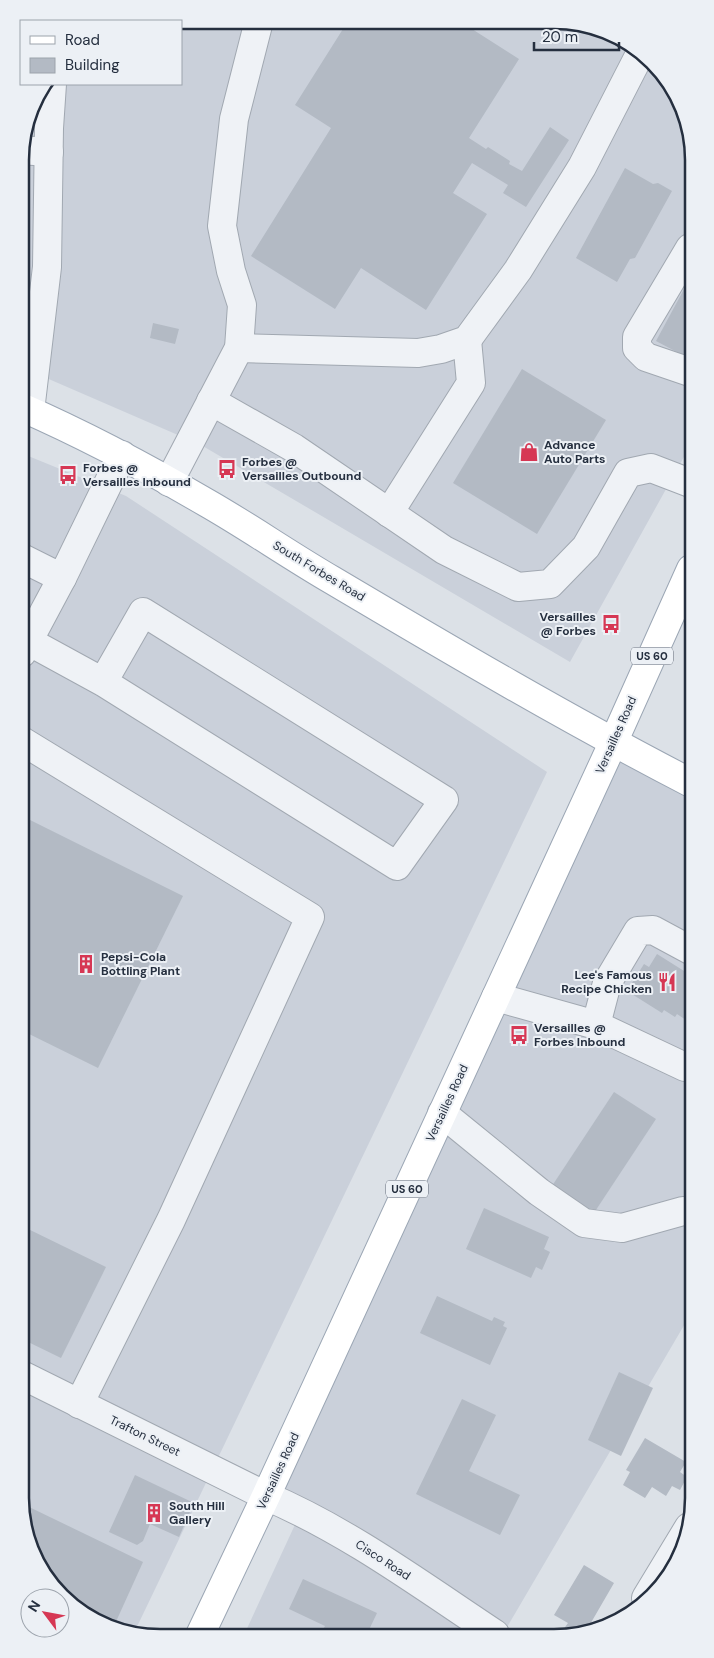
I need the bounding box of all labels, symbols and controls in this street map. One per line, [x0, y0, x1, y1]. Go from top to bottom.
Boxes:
legend [20, 20, 182, 85]
scale bar [534, 20, 619, 52]
text: 20 m [542, 27, 578, 47]
text: Road [65, 30, 100, 50]
text: Building [65, 55, 120, 75]
place label: Advance Auto Parts [544, 437, 605, 467]
shop icon: Advance Auto Parts [518, 441, 540, 463]
place label: Forbes @ Versailles Outbound [242, 454, 361, 484]
bus stop icon: Forbes @ Versailles Outbound [216, 458, 238, 480]
place label: Forbes @ Versailles Inbound [83, 460, 191, 490]
bus stop icon: Forbes @ Versailles Inbound [57, 464, 79, 486]
street label: South Forbes Road [270, 537, 368, 605]
place label: Versailles @ Forbes [539, 609, 596, 639]
bus stop icon: Versailles @ Forbes [600, 613, 622, 635]
road number: US 60 [631, 648, 673, 664]
street label: Versailles Road [592, 694, 640, 776]
place label: Pepsi-Cola Bottling Plant [101, 949, 180, 979]
building icon: Pepsi-Cola Bottling Plant [75, 953, 97, 975]
place label: Lee's Famous Recipe Chicken [561, 967, 652, 997]
restaurant icon: Lee's Famous Recipe Chicken [656, 971, 678, 993]
place label: Versailles @ Forbes Inbound [534, 1020, 626, 1050]
bus stop icon: Versailles @ Forbes Inbound [508, 1024, 530, 1046]
street label: Versailles Road [422, 1062, 472, 1144]
road number: US 60 [386, 1180, 428, 1198]
street label: Trafton Street [107, 1412, 183, 1460]
street label: Versailles Road [253, 1430, 303, 1512]
place label: South Hill Gallery [169, 1498, 225, 1528]
building icon: South Hill Gallery [143, 1502, 165, 1524]
street label: Cisco Road [352, 1536, 414, 1584]
north arrow [20, 1588, 70, 1638]
text: N [24, 1597, 44, 1615]

